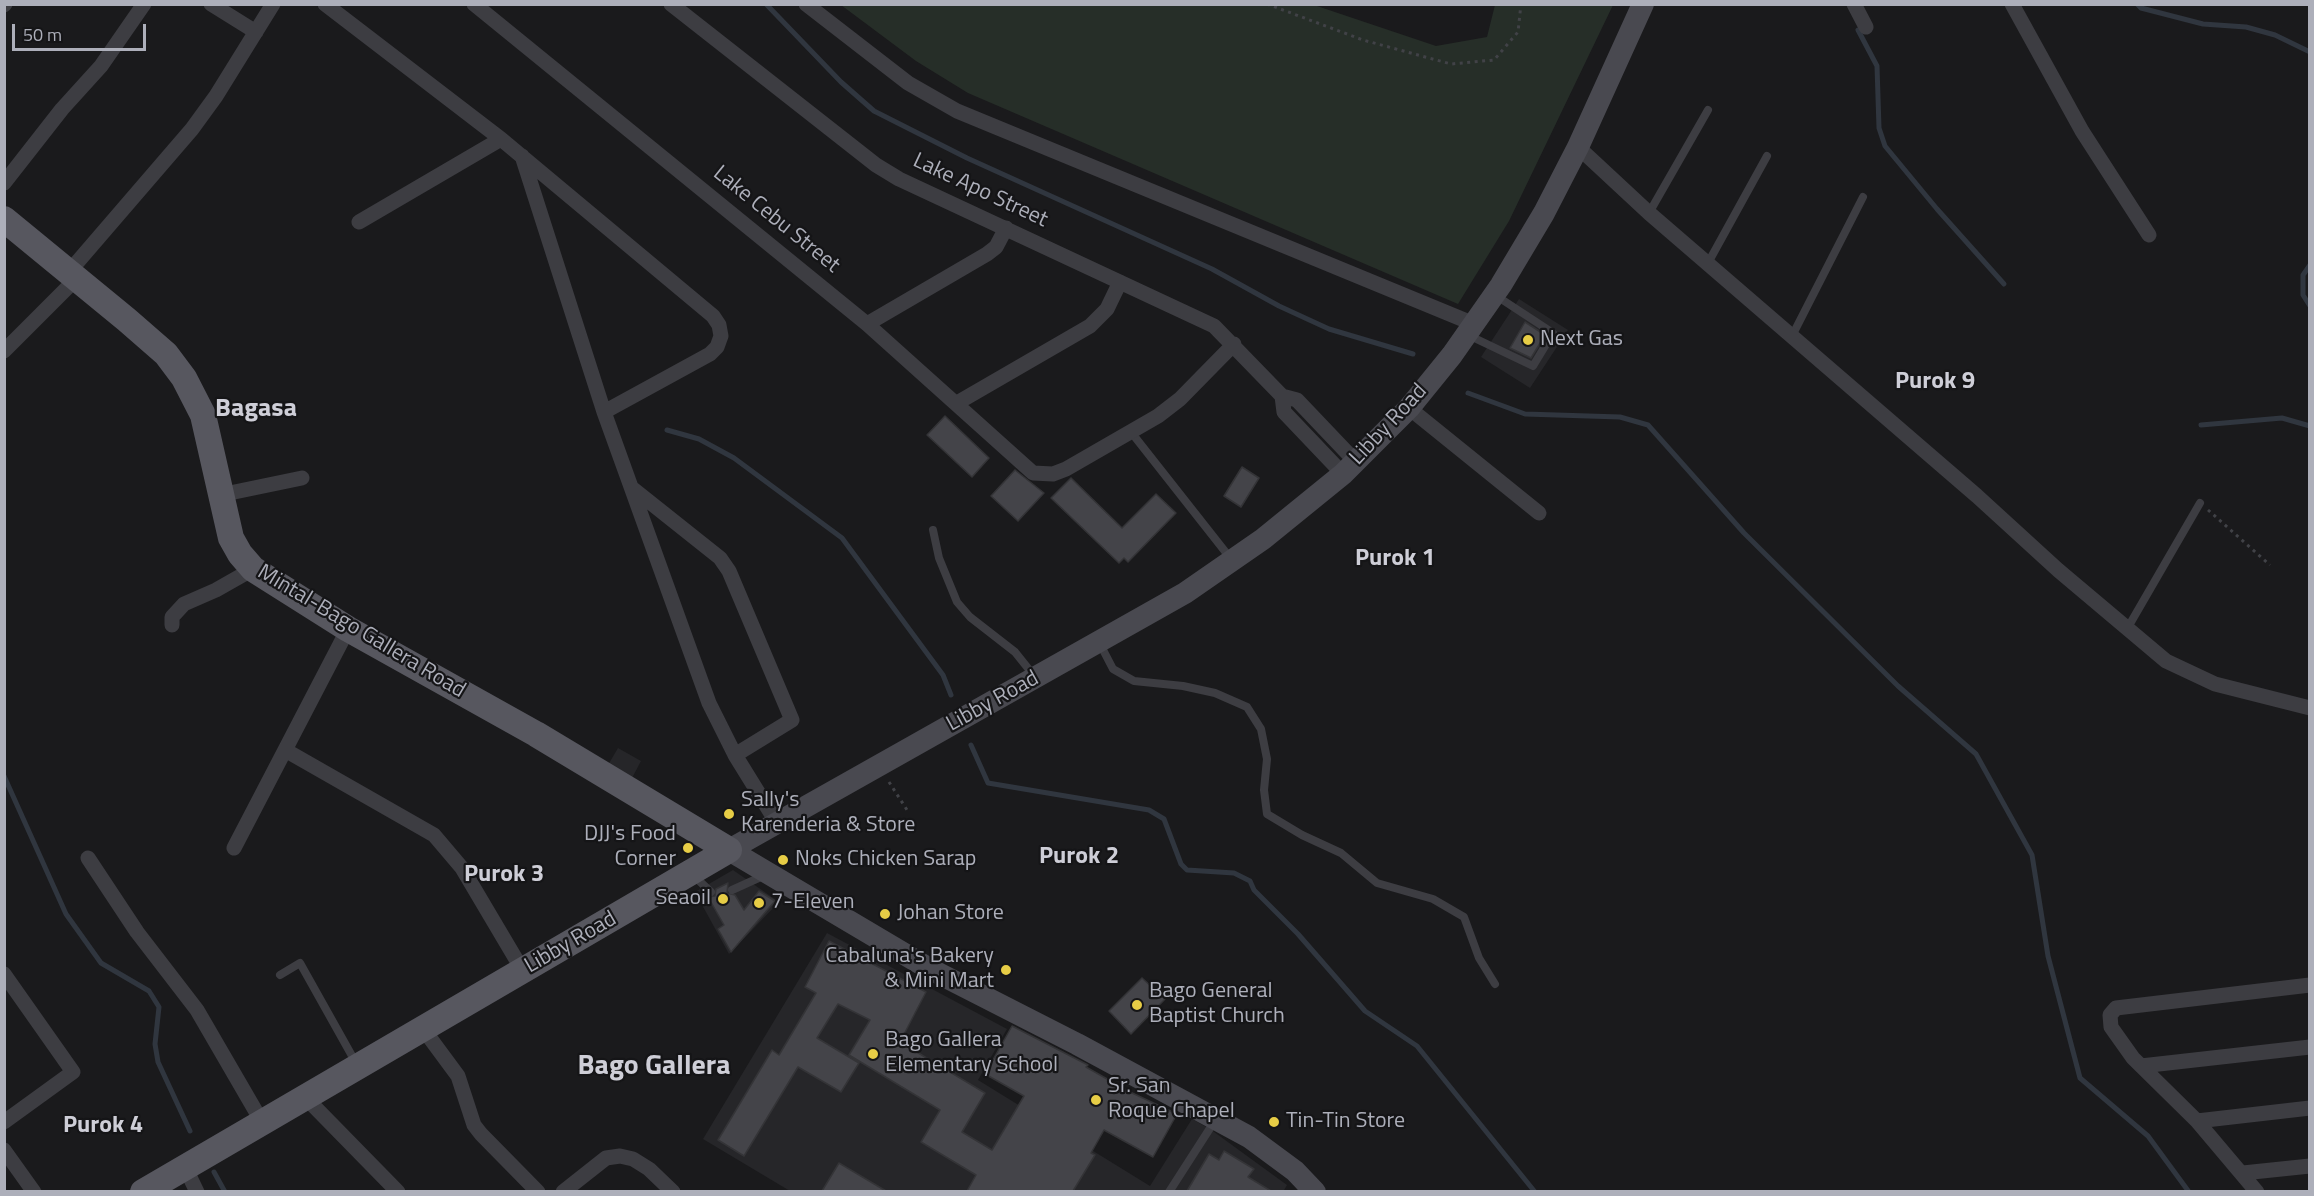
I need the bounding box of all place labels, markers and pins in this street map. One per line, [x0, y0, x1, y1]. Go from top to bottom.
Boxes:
place label: Next Gas [1540, 327, 1623, 353]
marker: Next Gas [1521, 333, 1535, 347]
place label: Sally's Karenderia & Store [741, 788, 915, 840]
marker: Sally's Karenderia & Store [722, 807, 736, 821]
place label: DJJ's Food Corner [584, 822, 676, 873]
marker: DJJ's Food Corner [681, 841, 695, 855]
place label: Noks Chicken Sarap [795, 847, 976, 873]
marker: Noks Chicken Sarap [776, 853, 790, 867]
place label: Seaoil [655, 886, 711, 912]
place label: 7-Eleven [771, 890, 854, 916]
marker: Seaoil [716, 892, 730, 906]
marker: 7-Eleven [752, 896, 766, 910]
place label: Johan Store [897, 901, 1004, 927]
marker: Johan Store [878, 907, 892, 921]
place label: Cabaluna's Bakery & Mini Mart [825, 944, 994, 996]
marker: Cabaluna's Bakery & Mini Mart [999, 963, 1013, 977]
place label: Bago General Baptist Church [1149, 979, 1285, 1030]
marker: Bago General Baptist Church [1130, 998, 1144, 1012]
place label: Bago Gallera Elementary School [885, 1028, 1058, 1080]
marker: Bago Gallera Elementary School [866, 1047, 880, 1061]
place label: Sr. San Roque Chapel [1108, 1074, 1235, 1126]
marker: Sr. San Roque Chapel [1089, 1093, 1103, 1107]
place label: Tin-Tin Store [1286, 1109, 1405, 1135]
marker: Tin-Tin Store [1267, 1115, 1281, 1129]

